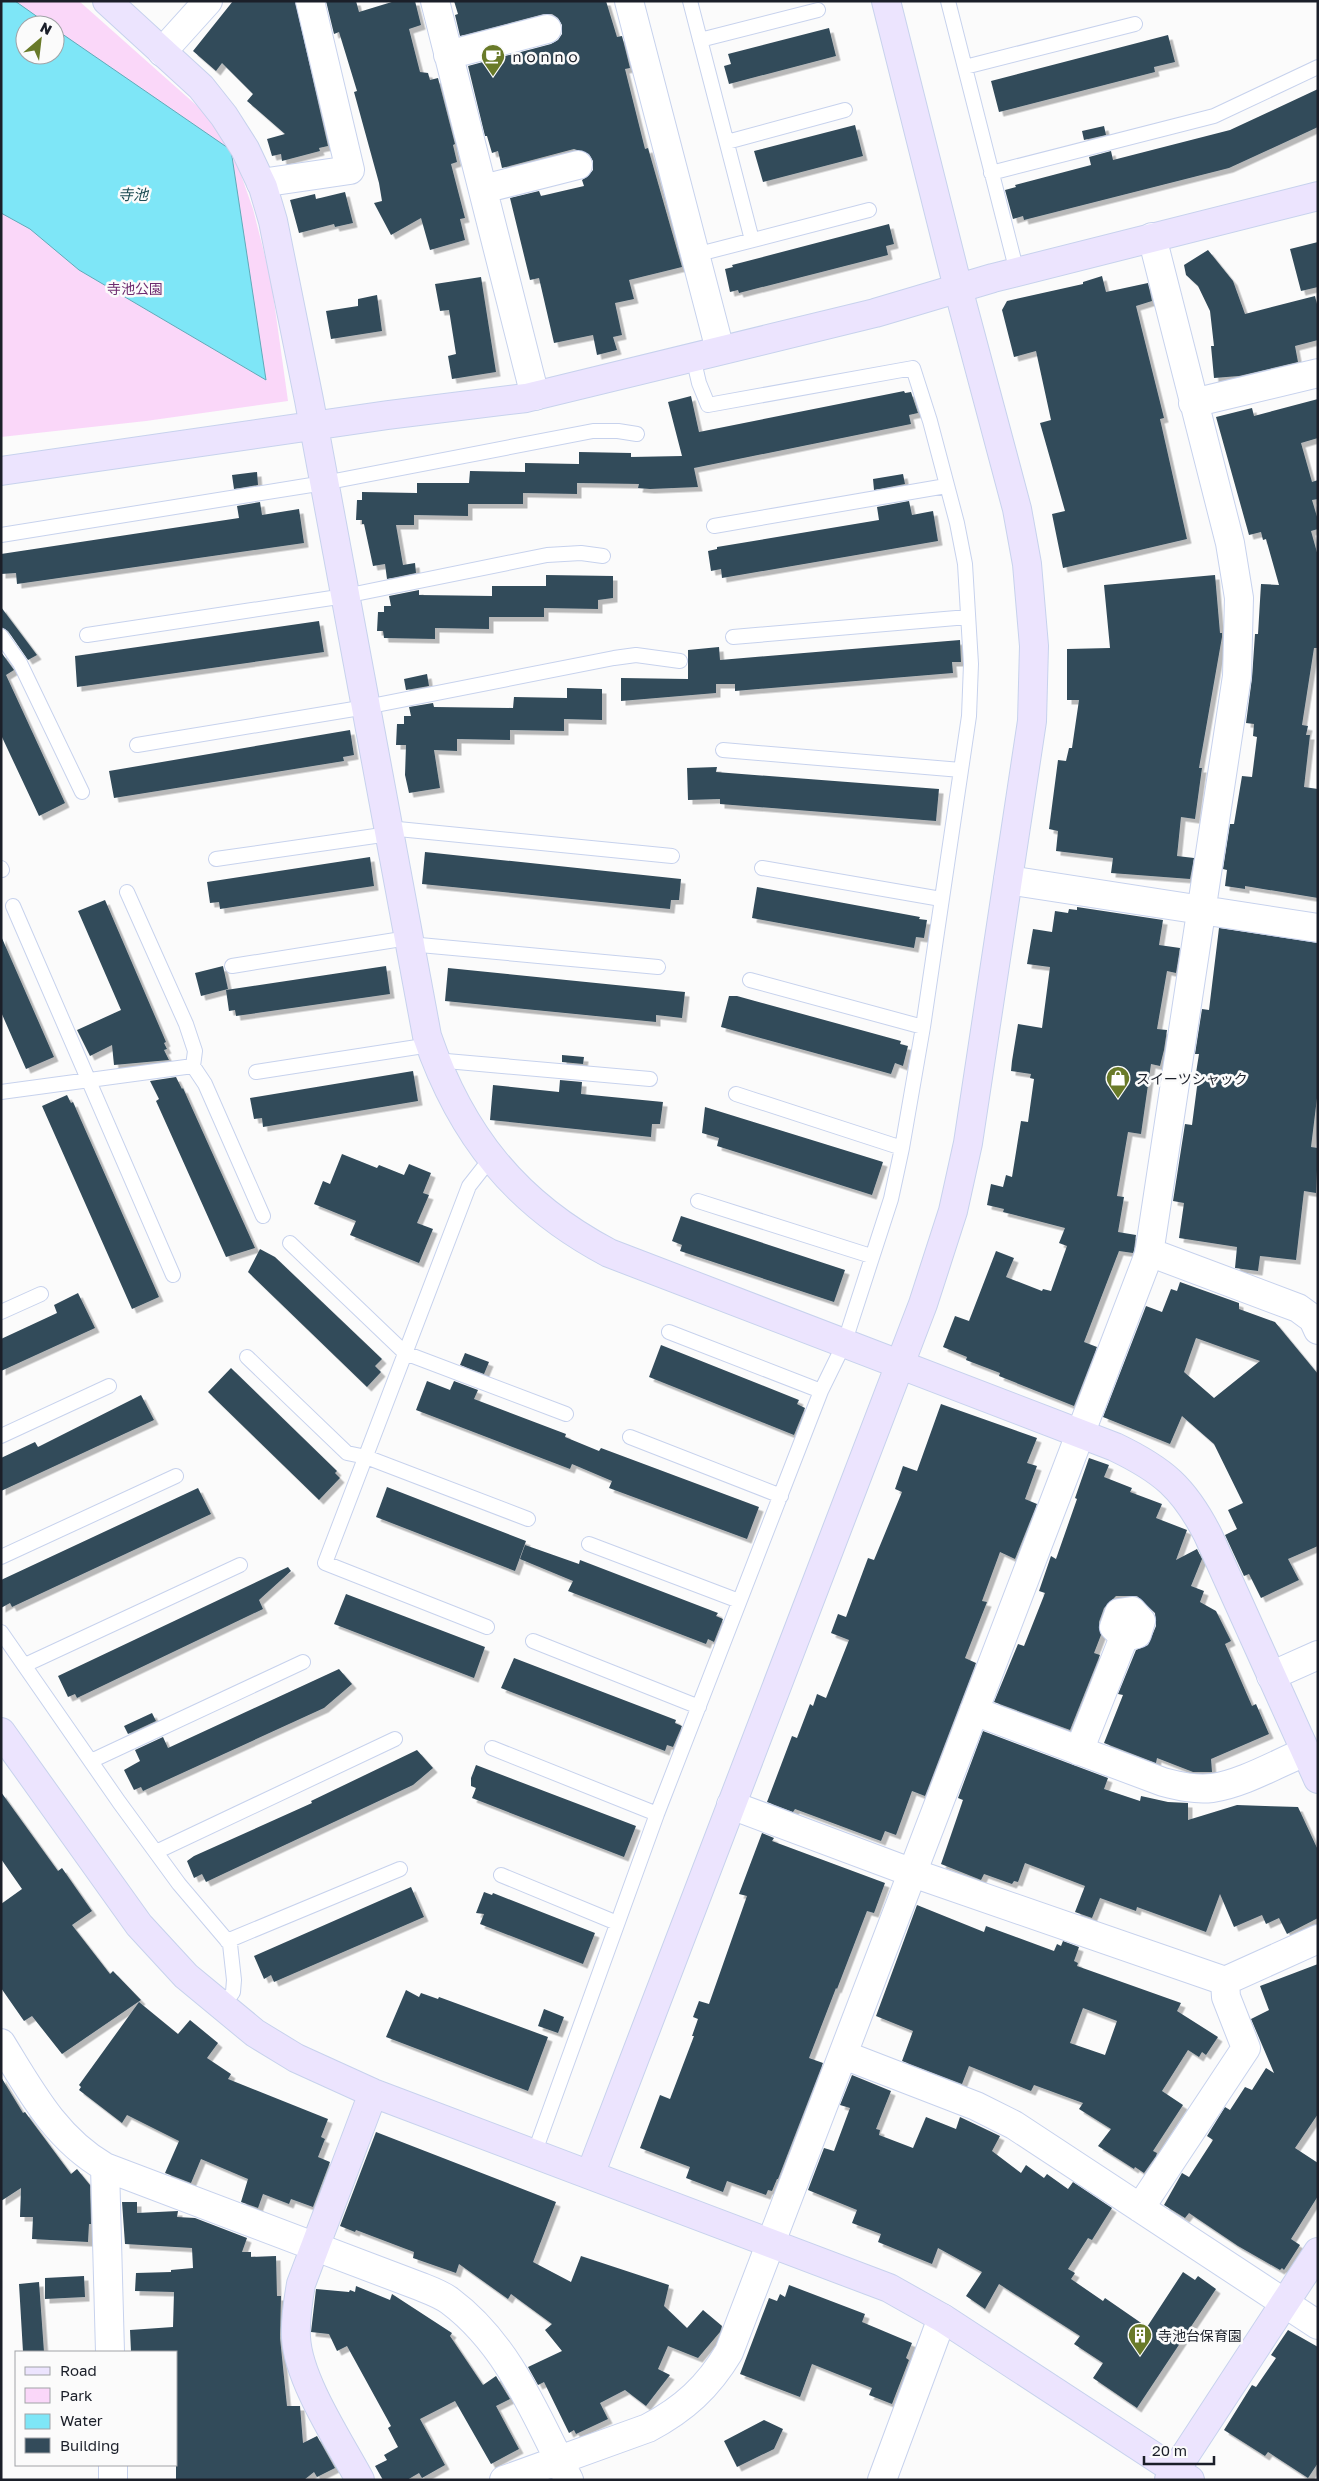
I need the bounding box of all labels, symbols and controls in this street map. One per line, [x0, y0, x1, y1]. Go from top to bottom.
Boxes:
north arrow [15, 15, 65, 65]
text: N [38, 18, 55, 38]
cafe icon: ｎｏｎｎｏ [480, 43, 506, 77]
place label: ｎｏｎｎｏ [510, 48, 580, 65]
water label: 寺池 [118, 185, 150, 203]
park label: 寺池公園 [107, 280, 163, 297]
shop icon: スイーツシャック [1105, 1065, 1131, 1099]
place label: スイーツシャック [1136, 1070, 1248, 1087]
building icon: 寺池台保育園 [1127, 2322, 1153, 2356]
place label: 寺池台保育園 [1158, 2327, 1242, 2344]
legend [15, 2351, 178, 2466]
text: Road [60, 2361, 97, 2379]
text: Park [60, 2386, 93, 2404]
text: Water [60, 2411, 103, 2429]
scale bar [1144, 2434, 1214, 2466]
text: Building [60, 2436, 120, 2454]
text: 20 m [1152, 2441, 1187, 2459]

